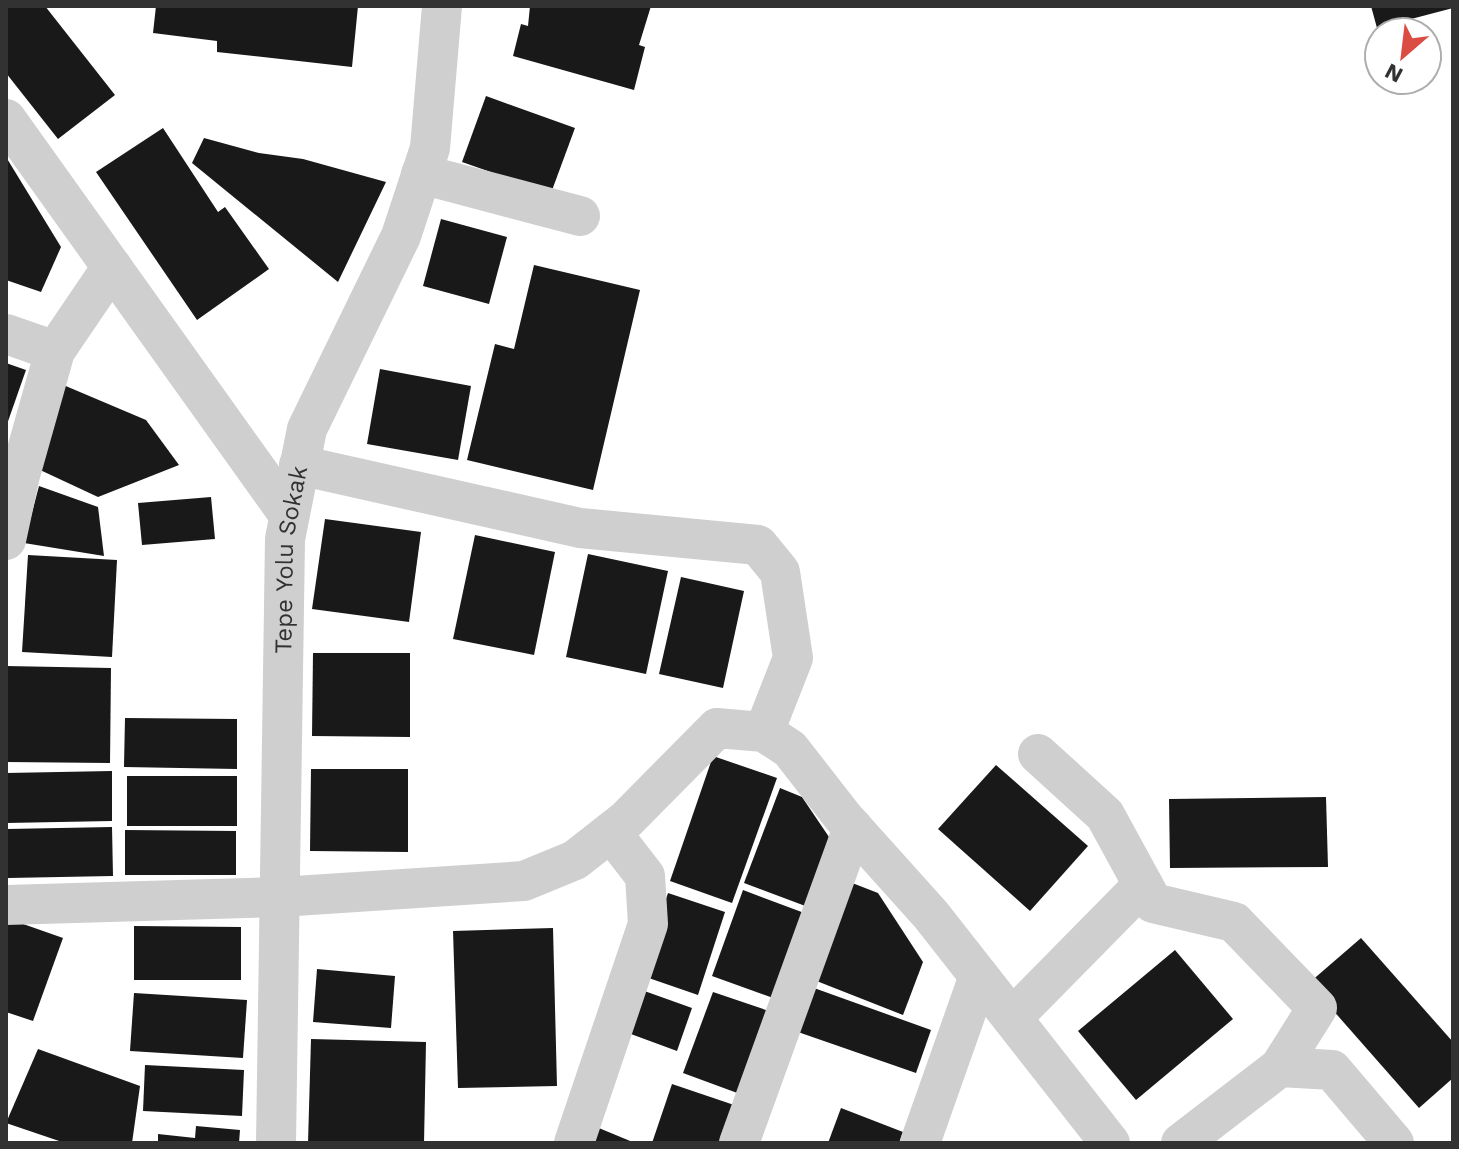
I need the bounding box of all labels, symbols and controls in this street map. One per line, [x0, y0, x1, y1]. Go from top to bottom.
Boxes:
north arrow [1363, 16, 1443, 96]
text: N [1381, 58, 1407, 88]
street label: Tepe Yolu Sokak [269, 463, 313, 654]

